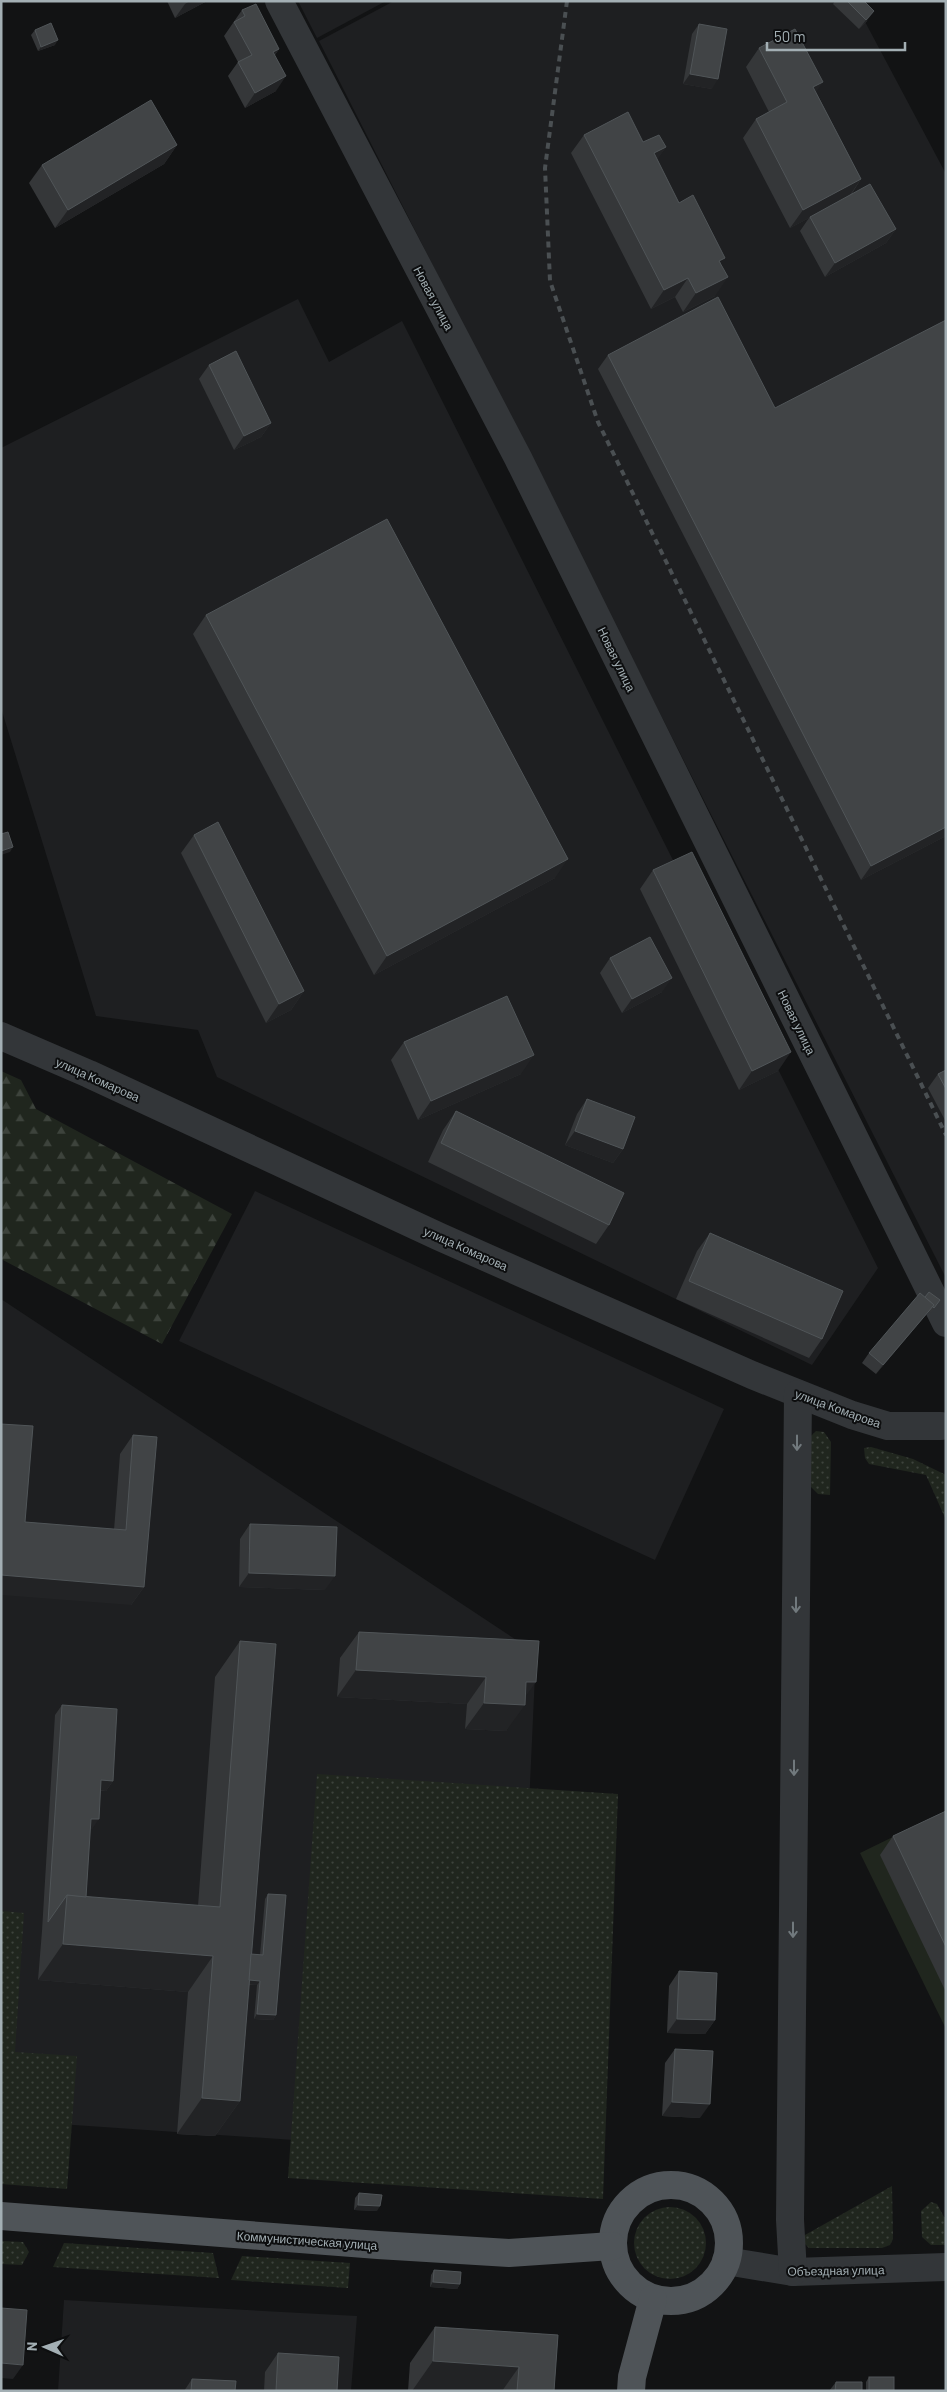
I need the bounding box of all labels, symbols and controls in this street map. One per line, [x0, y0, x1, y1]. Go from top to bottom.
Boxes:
scale bar [767, 20, 904, 52]
text: 50 m [774, 27, 806, 45]
street label: Новая улица [410, 264, 457, 333]
street label: Новая улица [594, 624, 639, 694]
street label: Новая улица [774, 987, 819, 1057]
street label: улица Комарова [54, 1054, 142, 1105]
street label: улица Комарова [422, 1223, 510, 1274]
street label: улица Комарова [793, 1386, 883, 1431]
one-way arrow [792, 1434, 802, 1450]
one-way arrow [791, 1597, 800, 1613]
one-way arrow [789, 1759, 799, 1775]
one-way arrow [788, 1922, 798, 1938]
street label: Коммунистическая улица [236, 2228, 378, 2253]
street label: Объездная улица [787, 2262, 885, 2279]
north arrow [20, 2322, 70, 2372]
text: N [23, 2342, 40, 2351]

